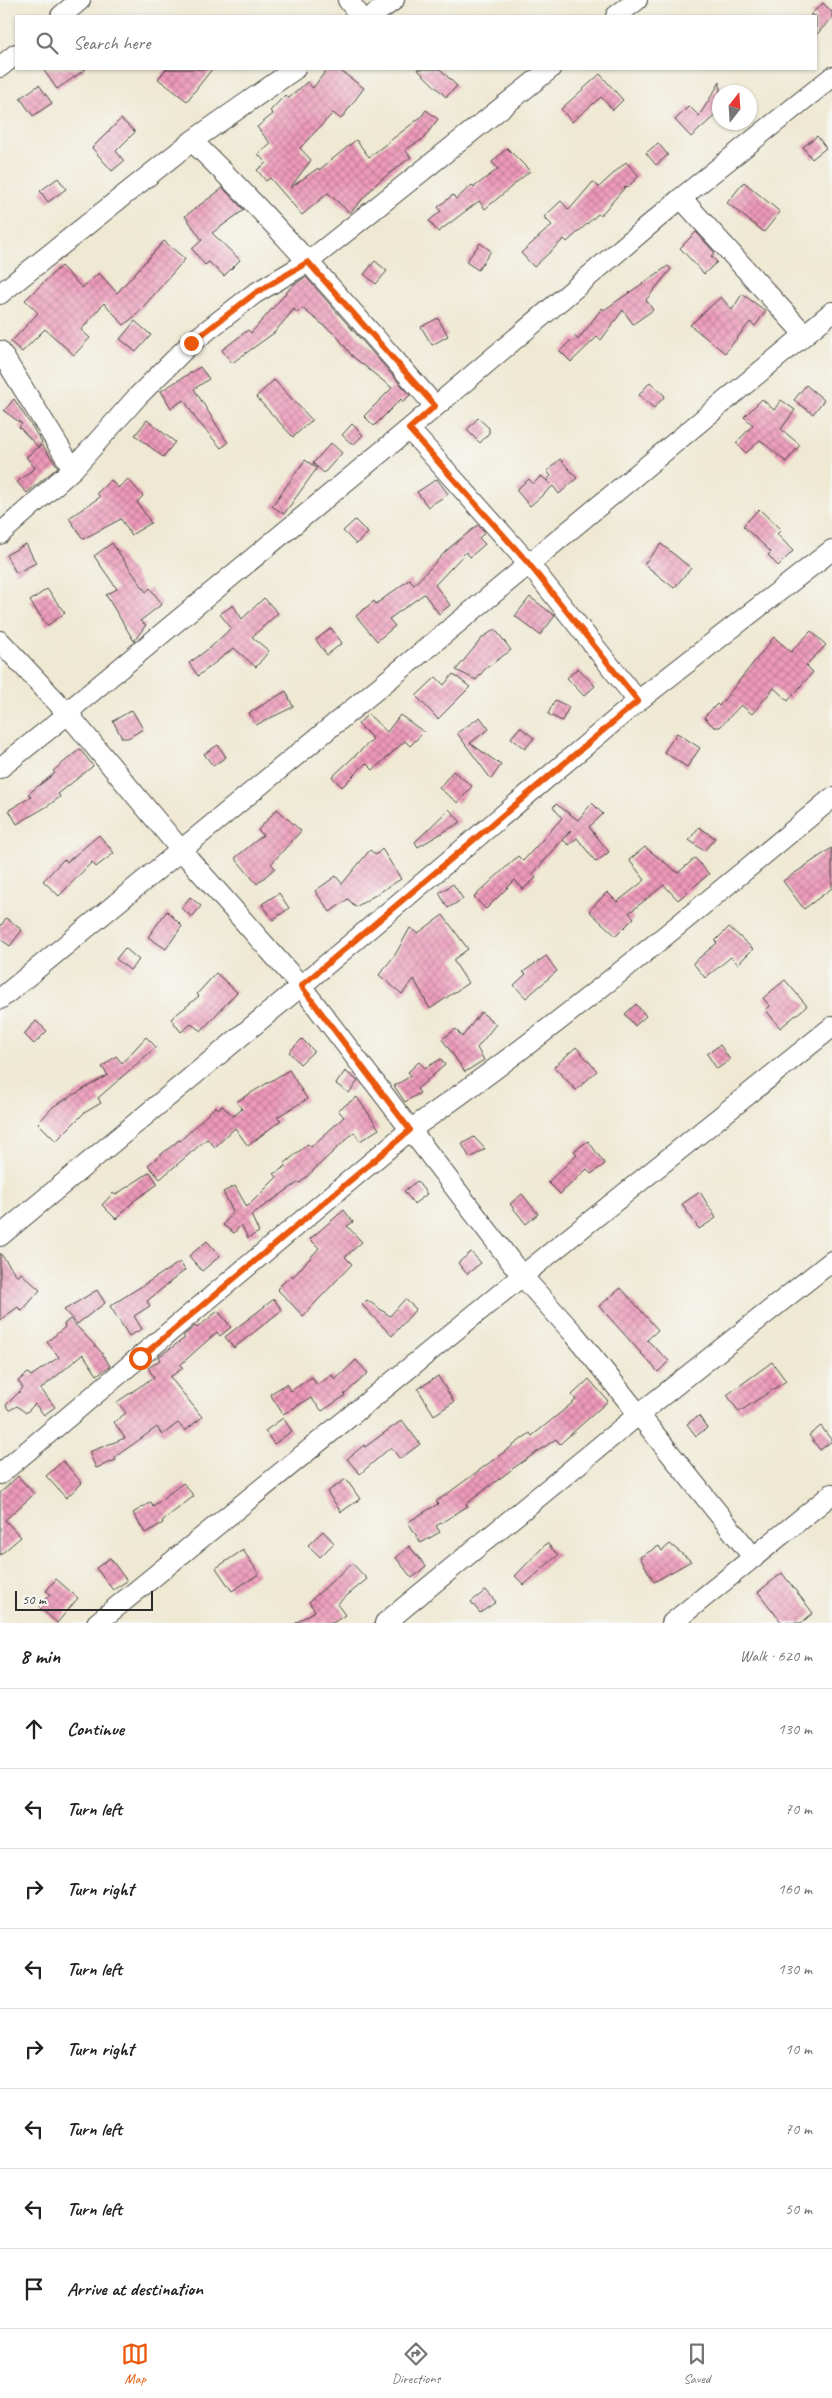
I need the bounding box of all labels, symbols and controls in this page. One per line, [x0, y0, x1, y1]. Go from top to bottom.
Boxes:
search box [15, 15, 817, 70]
icon: search [33, 29, 61, 57]
text: Search here [73, 31, 150, 55]
north arrow [712, 85, 757, 130]
route end [180, 332, 203, 355]
route start [129, 1347, 152, 1370]
scale bar [15, 1588, 152, 1611]
text: 50 m [22, 1591, 46, 1608]
text: 8 min [20, 1643, 60, 1669]
text: Walk · 620 m [740, 1646, 812, 1666]
icon: ahead [20, 1715, 48, 1743]
text: Continue [67, 1717, 124, 1741]
text: 130 m [778, 1719, 812, 1739]
icon: left [20, 1795, 48, 1823]
text: Turn left [67, 1797, 122, 1821]
text: 70 m [785, 1799, 812, 1819]
icon: right [20, 1875, 48, 1903]
text: Turn right [67, 1877, 134, 1901]
text: 160 m [778, 1879, 812, 1899]
icon: left [20, 1955, 48, 1983]
text: Turn left [67, 1957, 122, 1981]
text: 130 m [778, 1959, 812, 1979]
icon: right [20, 2035, 48, 2063]
text: Turn right [67, 2037, 134, 2061]
text: 10 m [785, 2039, 812, 2059]
icon: left [20, 2115, 48, 2143]
text: Turn left [67, 2117, 122, 2141]
text: 70 m [785, 2119, 812, 2139]
icon: left [20, 2195, 48, 2223]
text: Turn left [67, 2197, 122, 2221]
text: 50 m [785, 2199, 812, 2219]
icon: arrive [20, 2275, 48, 2303]
text: Arrive at destination [67, 2277, 203, 2301]
tab: Map [121, 2340, 149, 2387]
tab: Directions [392, 2340, 440, 2387]
tab: Saved [683, 2340, 711, 2387]

